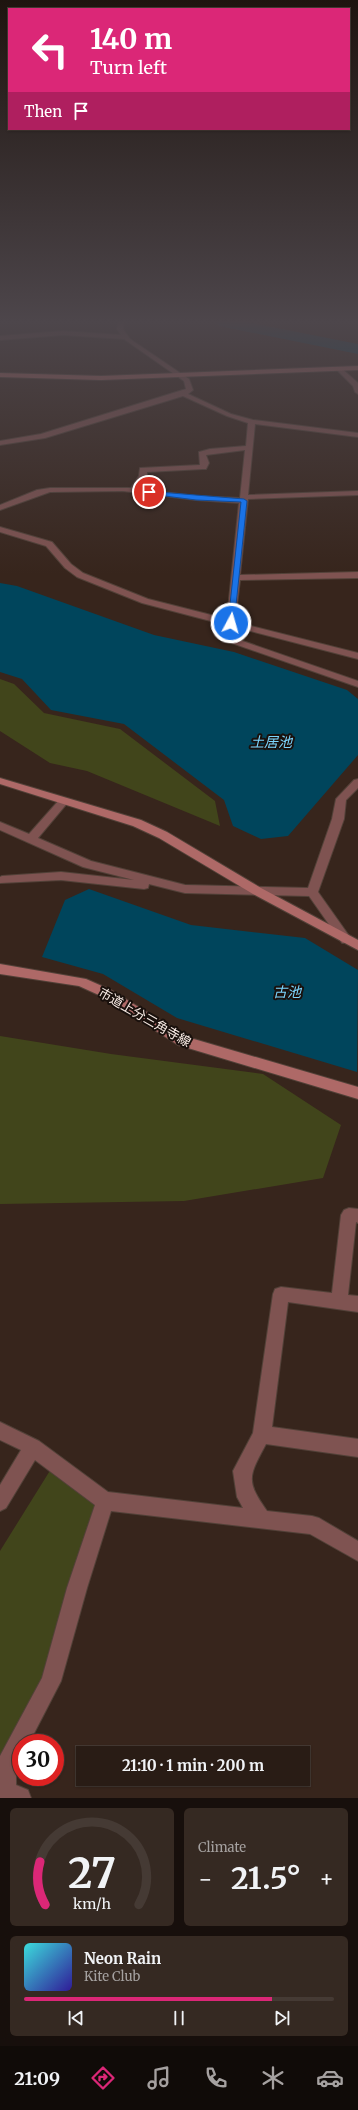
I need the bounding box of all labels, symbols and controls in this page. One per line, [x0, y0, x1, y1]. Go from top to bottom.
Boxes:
text: 140 m [90, 21, 172, 57]
icon: left [24, 24, 76, 76]
text: Turn left [90, 56, 167, 79]
icon: arrive [70, 100, 92, 122]
text: Then [24, 102, 62, 121]
pin [132, 475, 166, 509]
icon: arrive [138, 481, 160, 503]
position arrow [210, 602, 252, 644]
water label: 土居池 [250, 733, 294, 751]
water label: 古池 [273, 983, 303, 1001]
street label: 市道上分三角寺線 [95, 984, 194, 1051]
speed limit sign: 30 [12, 1734, 64, 1786]
text: 21:10 · 1 min · 200 m [122, 1756, 264, 1775]
text: Climate [198, 1839, 246, 1856]
text: 27 [68, 1847, 116, 1899]
text: 21.5° [231, 1859, 301, 1897]
text: − [198, 1865, 213, 1893]
text: + [319, 1865, 334, 1893]
text: km/h [73, 1895, 111, 1913]
text: Neon Rain [84, 1949, 161, 1968]
text: Kite Club [84, 1968, 140, 1985]
icon: previous [65, 2007, 87, 2029]
icon: pause [168, 2007, 190, 2029]
icon: next [271, 2007, 293, 2029]
icon: directions [89, 2064, 117, 2092]
icon: music [145, 2064, 173, 2092]
icon: phone [202, 2064, 230, 2092]
icon: climate [259, 2064, 287, 2092]
icon: car [316, 2064, 344, 2092]
text: 21:09 [14, 2067, 60, 2090]

